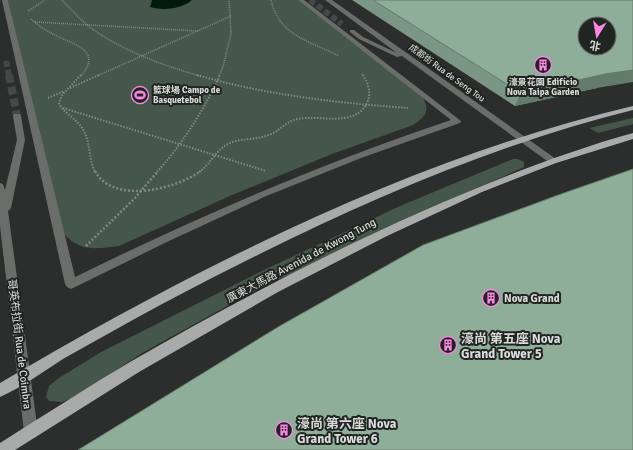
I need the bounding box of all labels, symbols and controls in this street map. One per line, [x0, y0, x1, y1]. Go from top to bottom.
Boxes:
north arrow [577, 16, 617, 56]
text: 北 [589, 38, 602, 53]
street label: 成都街 Rua de Seng Tou [407, 42, 487, 105]
building icon: 濠景花園 Edifício Nova Taipa Garden [533, 55, 553, 75]
place label: 濠景花園 Edifício Nova Taipa Garden [507, 77, 579, 98]
sports icon: 籃球場 Campo de Basquetebol [130, 85, 150, 105]
place label: 籃球場 Campo de Basquetebol [153, 85, 221, 106]
street label: 廣東大馬路 Avenida de Kwong Tung [224, 215, 378, 305]
street label: 哥英布拉街 Rua de Coimbra [5, 278, 34, 410]
building icon: Nova Grand [481, 288, 501, 308]
place label: Nova Grand [504, 292, 560, 305]
place label: 濠尚 第五座 Nova Grand Tower 5 [461, 331, 561, 362]
building icon: 濠尚 第五座 Nova Grand Tower 5 [438, 335, 458, 355]
place label: 濠尚 第六座 Nova Grand Tower 6 [297, 416, 397, 447]
building icon: 濠尚 第六座 Nova Grand Tower 6 [274, 420, 294, 440]

